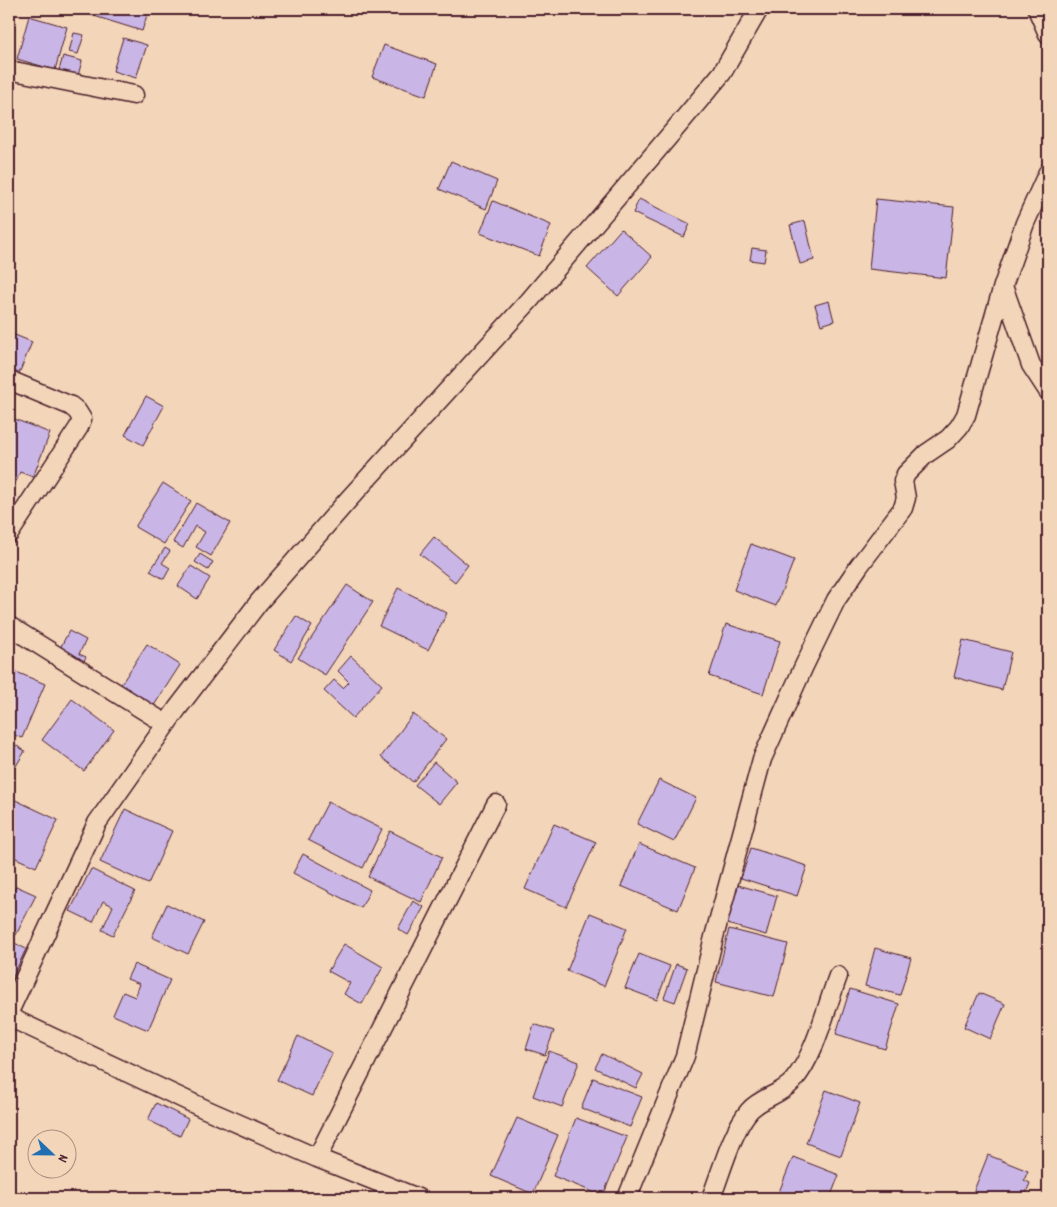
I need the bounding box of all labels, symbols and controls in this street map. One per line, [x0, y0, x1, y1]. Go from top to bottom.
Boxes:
north arrow [28, 1130, 78, 1180]
text: N [52, 1151, 73, 1165]

